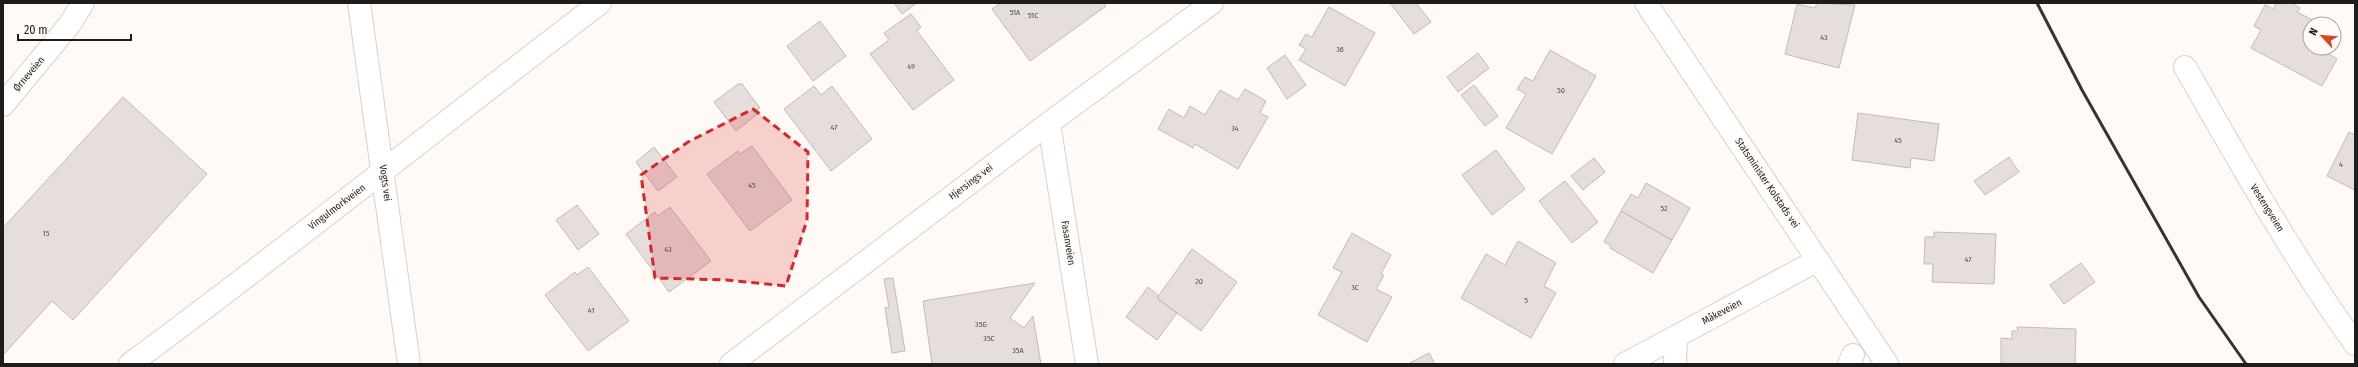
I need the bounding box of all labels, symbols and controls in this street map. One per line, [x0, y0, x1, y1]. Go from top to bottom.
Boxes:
house number: 51A [1010, 8, 1021, 17]
house number: 51C [1028, 11, 1038, 20]
scale bar [18, 16, 131, 42]
north arrow [2302, 16, 2342, 56]
text: 20 m [24, 23, 48, 37]
text: N [2306, 26, 2321, 38]
house number: 43 [1820, 33, 1828, 42]
house number: 36 [1336, 45, 1344, 54]
street label: Ørneveien [10, 53, 47, 94]
house number: 49 [907, 62, 915, 71]
house number: 50 [1557, 86, 1565, 95]
house number: 47 [831, 123, 838, 132]
house number: 34 [1231, 124, 1239, 133]
street label: Statsminister Kolstads vei [1732, 136, 1802, 230]
house number: 45 [1894, 136, 1902, 145]
house number: 4 [2339, 160, 2343, 169]
street label: Hjersings vei [947, 162, 995, 202]
street label: Vogts vei [377, 164, 393, 202]
house number: 45 [748, 181, 756, 190]
street label: Vingulmorkveien [306, 182, 368, 232]
street label: Vestengveien [2248, 182, 2286, 234]
house number: 52 [1660, 204, 1668, 213]
street label: Fasanveien [1059, 220, 1077, 266]
house number: 15 [43, 229, 50, 238]
house number: 43 [664, 245, 672, 254]
house number: 47 [1965, 255, 1972, 264]
house number: 20 [1195, 277, 1203, 286]
house number: 3C [1351, 283, 1359, 292]
house number: 5 [1524, 296, 1528, 305]
street label: Måkeveien [1699, 296, 1744, 328]
house number: 41 [588, 306, 594, 315]
house number: 35G [975, 320, 987, 329]
house number: 35C [983, 334, 995, 343]
house number: 35A [1012, 346, 1025, 355]

